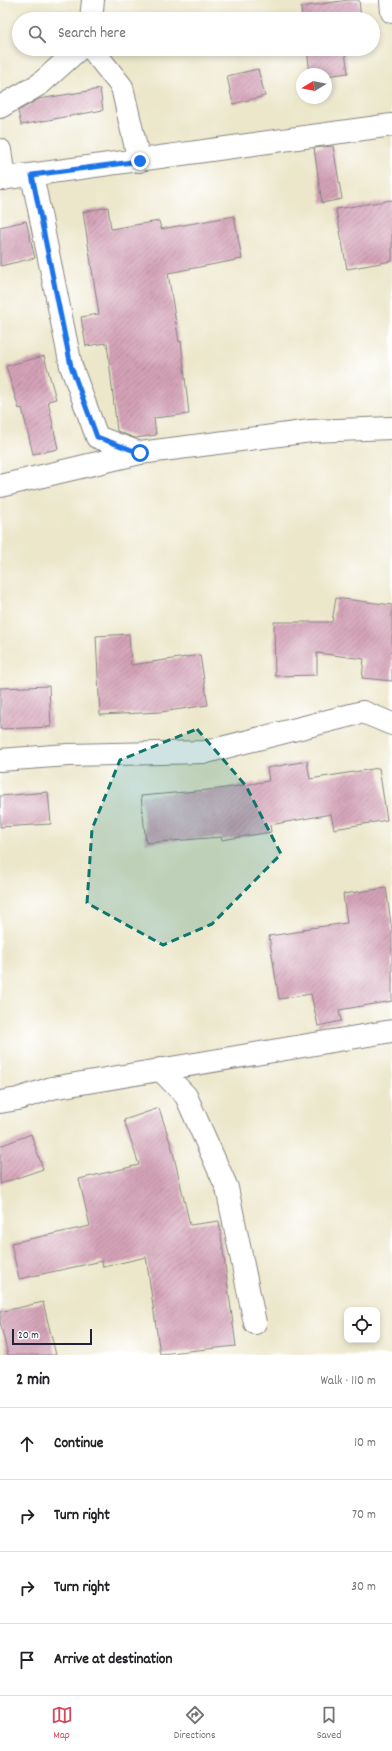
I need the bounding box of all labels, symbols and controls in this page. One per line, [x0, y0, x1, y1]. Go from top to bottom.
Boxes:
search box [12, 12, 380, 56]
icon: search [26, 23, 48, 45]
text: Search here [58, 23, 126, 45]
north arrow [296, 68, 332, 104]
route end [131, 152, 149, 170]
route start [131, 444, 149, 462]
map controls [344, 1307, 380, 1343]
button: locate [344, 1307, 380, 1343]
scale bar [12, 1327, 92, 1346]
text: 20 m [18, 1328, 39, 1344]
text: 2 min [16, 1369, 50, 1393]
text: Walk · 110 m [320, 1372, 376, 1391]
icon: ahead [16, 1433, 38, 1455]
text: Continue [54, 1433, 103, 1455]
text: 10 m [354, 1434, 376, 1453]
icon: right [16, 1505, 38, 1527]
text: Turn right [54, 1505, 110, 1527]
text: 70 m [352, 1506, 376, 1525]
icon: right [16, 1577, 38, 1599]
text: Turn right [54, 1577, 110, 1599]
text: 30 m [351, 1578, 376, 1597]
icon: arrive [16, 1649, 38, 1671]
text: Arrive at destination [54, 1649, 172, 1671]
tab: Map [51, 1704, 73, 1744]
tab: Directions [174, 1704, 216, 1744]
tab: Saved [317, 1704, 341, 1744]

